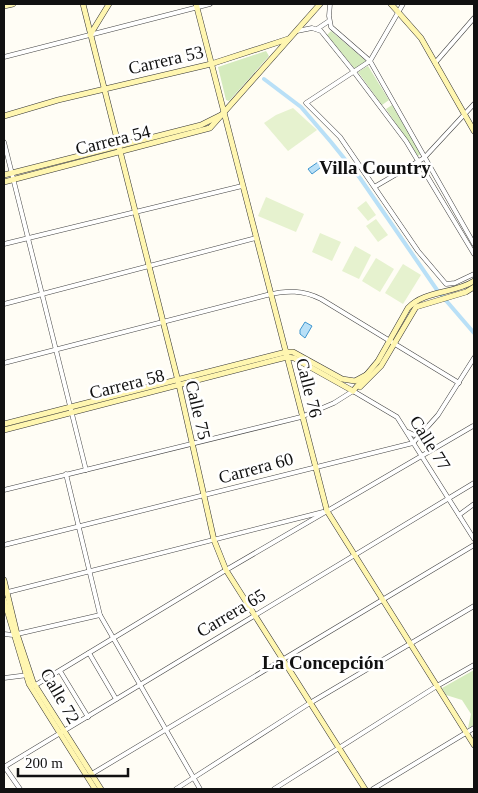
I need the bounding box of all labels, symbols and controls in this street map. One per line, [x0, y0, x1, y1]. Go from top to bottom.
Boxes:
street label: Carrera 53 [126, 42, 206, 78]
street label: Carrera 54 [73, 121, 153, 159]
district label: Villa Country [319, 157, 431, 178]
street label: Calle 76 [292, 356, 326, 420]
street label: Carrera 58 [87, 365, 167, 403]
street label: Calle 75 [181, 378, 215, 442]
street label: Calle 77 [405, 412, 455, 474]
street label: Carrera 60 [216, 448, 296, 488]
street label: Carrera 65 [193, 585, 269, 641]
district label: La Concepción [262, 652, 384, 673]
street label: Calle 72 [36, 665, 84, 727]
scale bar [18, 746, 128, 778]
text: 200 m [25, 755, 63, 771]

